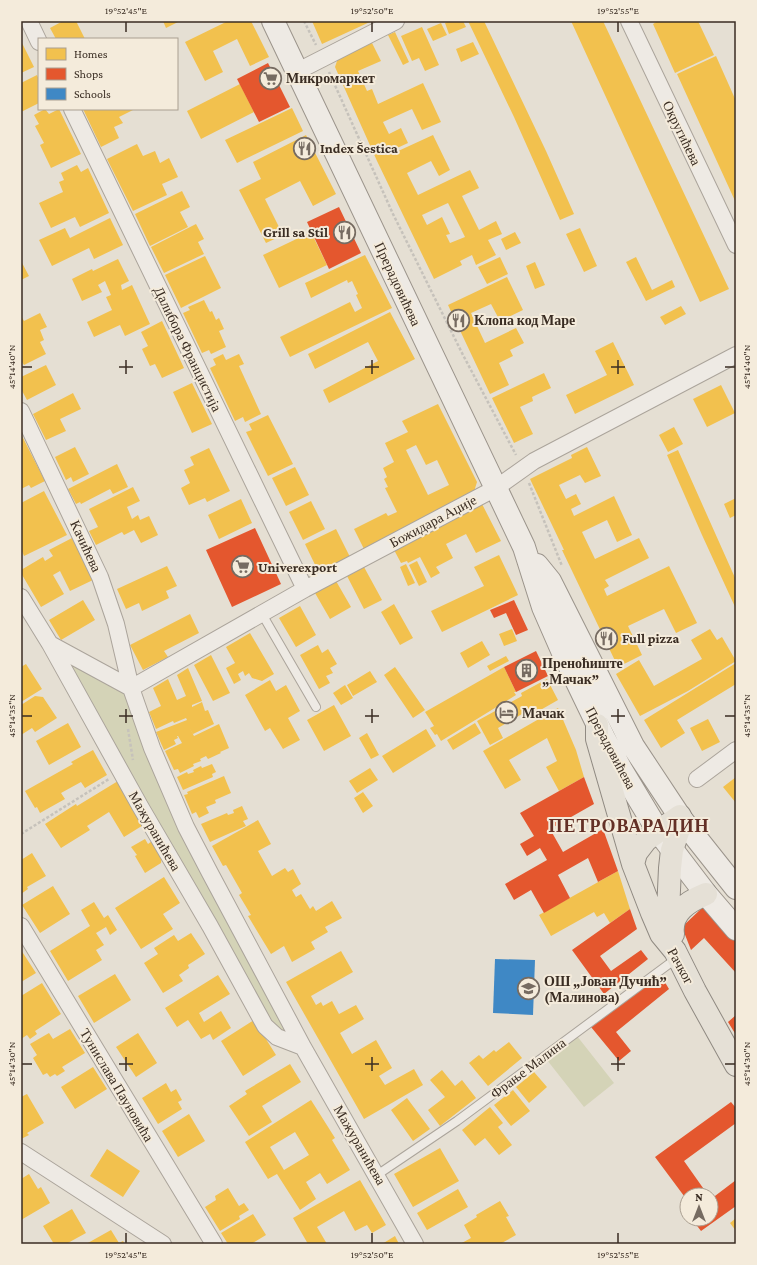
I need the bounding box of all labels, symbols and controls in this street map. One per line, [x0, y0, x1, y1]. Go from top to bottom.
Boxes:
text: 19°52'45"E [105, 5, 148, 16]
text: 19°52'50"E [351, 5, 394, 16]
text: 19°52'55"E [597, 5, 639, 16]
legend [38, 38, 178, 110]
text: Homes [74, 47, 108, 61]
supermarket icon: Микромаркет [258, 65, 284, 91]
text: Shops [74, 67, 103, 81]
place label: Микромаркет [286, 70, 375, 86]
text: Schools [74, 87, 111, 101]
street label: Округићева [660, 98, 705, 169]
restaurant icon: Index Šestica [292, 135, 318, 161]
place label: Index Šestica [320, 140, 398, 156]
restaurant icon: Grill sa Stil [331, 219, 357, 245]
place label: Grill sa Stil [263, 224, 328, 240]
street label: Прерадовићева [372, 240, 425, 329]
street label: Далибора Францистија [151, 284, 226, 415]
restaurant icon: Клопа код Маре [446, 307, 472, 333]
place label: Клопа код Маре [474, 312, 575, 328]
text: 45°14'40"N [6, 344, 17, 389]
text: 45°14'40"N [741, 344, 752, 389]
street label: Божидара Аџије [387, 491, 479, 551]
street label: Качићева [67, 518, 105, 575]
supermarket icon: Univerexport [229, 554, 255, 580]
place label: Univerexport [258, 559, 338, 575]
restaurant icon: Full pizza [593, 625, 619, 651]
place label: Full pizza [622, 630, 679, 646]
place label: Преноћиште „Мачак” [542, 655, 623, 688]
building icon: Преноћиште „Мачак” [513, 658, 539, 684]
text: 45°14'35"N [6, 694, 17, 738]
text: 45°14'35"N [741, 694, 752, 738]
hotel icon: Мачак [494, 700, 520, 726]
street label: Прерадовићева [583, 704, 640, 792]
place label: Мачак [522, 705, 566, 721]
street label: Мажуранићева [126, 788, 185, 874]
district label: ПЕТРОВАРАДИН [549, 816, 709, 836]
street label: Рачког [664, 945, 698, 987]
place label: ОШ „Јован Дучић” (Малинова) [544, 973, 667, 1006]
school or university icon: ОШ „Јован Дучић” (Малинова) [516, 976, 542, 1002]
street label: Тунислава Пауновића [77, 1026, 157, 1145]
street label: Фрање Малина [487, 1034, 569, 1102]
text: 45°14'30"N [6, 1041, 17, 1086]
text: 45°14'30"N [741, 1041, 752, 1086]
street label: Мажуранићева [331, 1102, 390, 1188]
north arrow [679, 1187, 719, 1227]
text: N [695, 1191, 703, 1203]
text: 19°52'45"E [105, 1249, 148, 1260]
text: 19°52'50"E [351, 1249, 394, 1260]
text: 19°52'55"E [597, 1249, 639, 1260]

